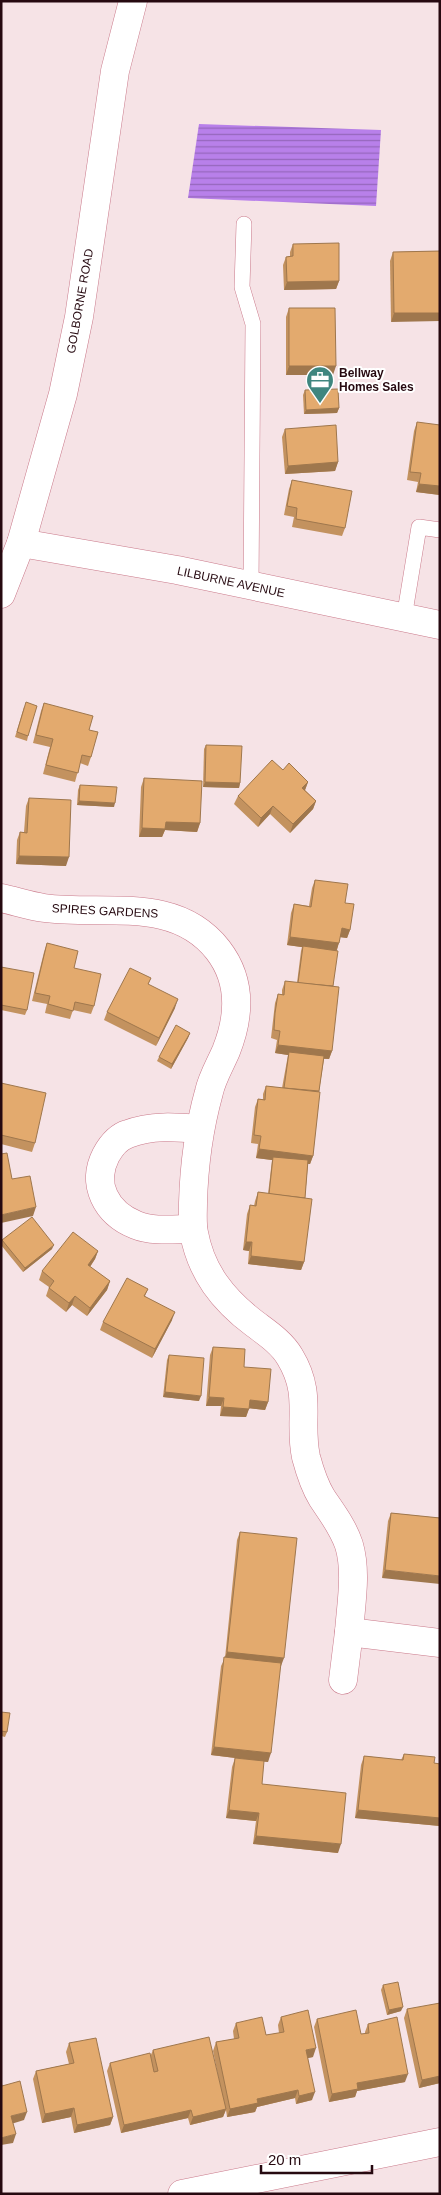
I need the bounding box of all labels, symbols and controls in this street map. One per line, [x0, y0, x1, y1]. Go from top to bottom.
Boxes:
street label: GOLBORNE ROAD [64, 247, 96, 354]
office icon: Bellway Homes Sales [305, 365, 335, 404]
place label: Bellway Homes Sales [339, 366, 414, 394]
street label: LILBURNE AVENUE [176, 564, 286, 600]
street label: SPIRES GARDENS [51, 901, 159, 921]
scale bar [261, 2142, 372, 2174]
text: 20 m [268, 2151, 301, 2168]

